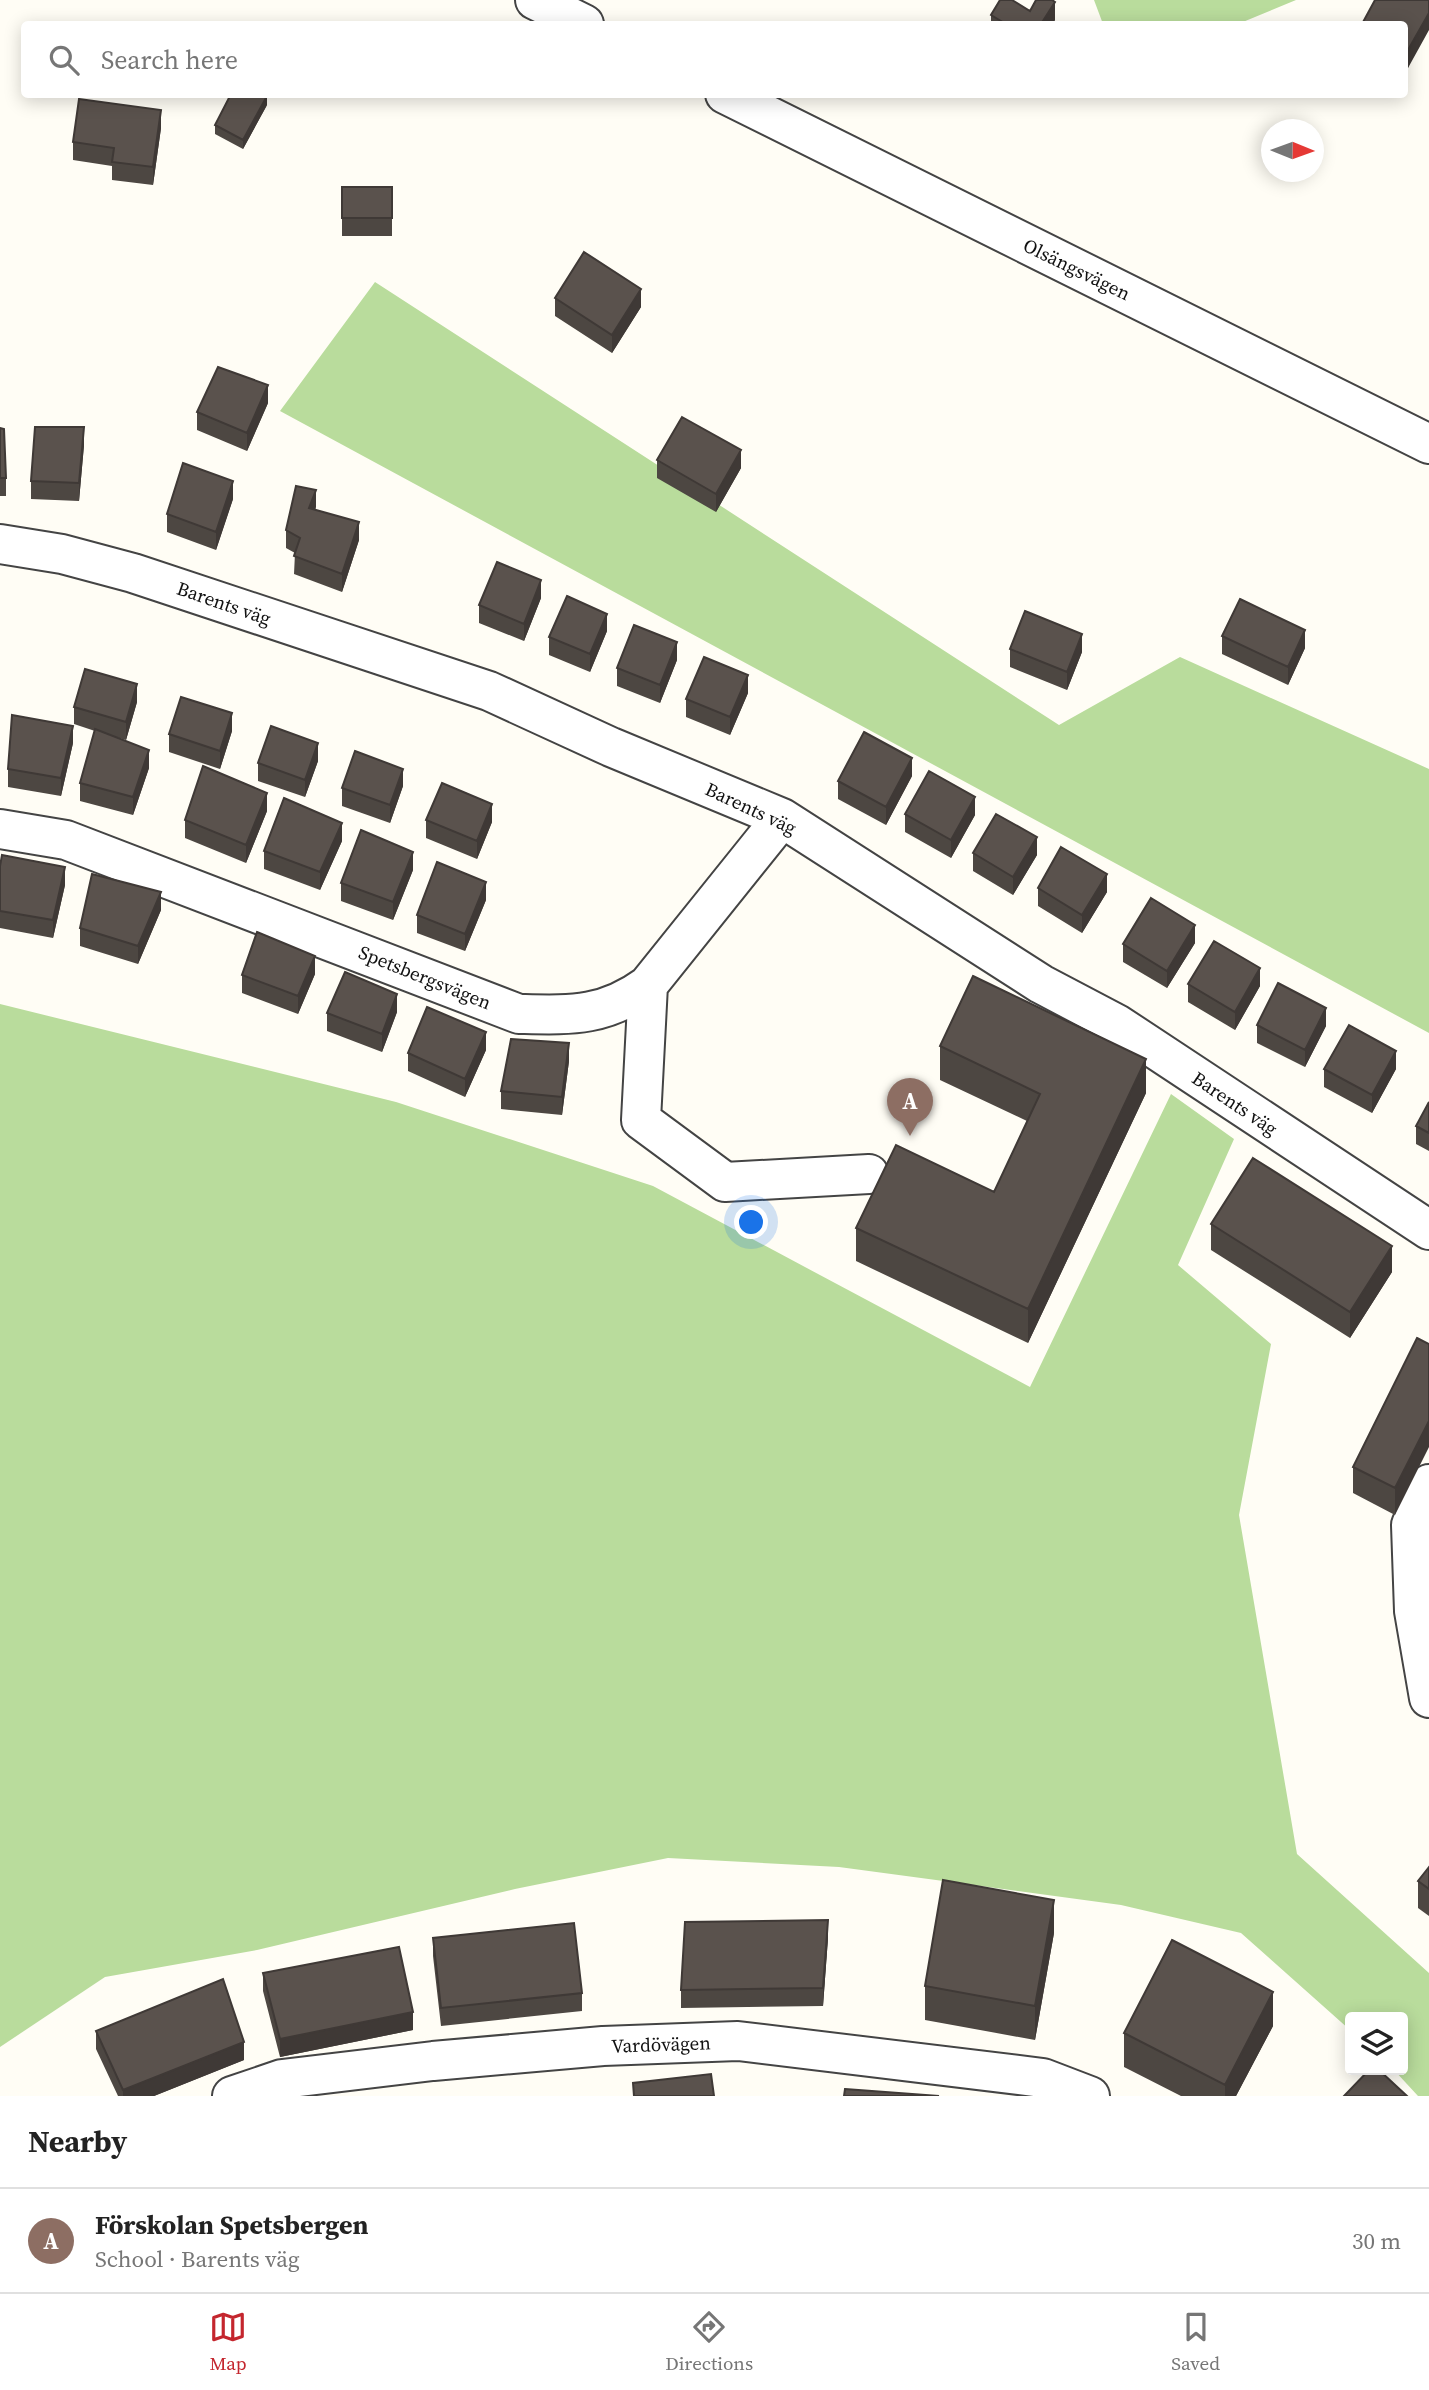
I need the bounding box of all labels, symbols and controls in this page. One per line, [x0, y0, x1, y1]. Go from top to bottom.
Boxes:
search box [21, 21, 1408, 98]
icon: search [45, 41, 83, 79]
text: Search here [101, 42, 238, 78]
north arrow [1261, 119, 1324, 182]
street label: Olsängsvägen [1019, 232, 1135, 306]
street label: Barents väg [173, 575, 275, 631]
street label: Barents väg [701, 776, 801, 841]
street label: Spetsbergsvägen [355, 939, 495, 1015]
street label: Barents väg [1187, 1065, 1283, 1141]
pin: A [887, 1078, 933, 1136]
your location [734, 1205, 768, 1239]
map controls [1345, 2012, 1408, 2075]
button: layers [1345, 2012, 1408, 2075]
street label: Vardövägen [611, 2029, 711, 2059]
text: Nearby [28, 2121, 127, 2162]
text: Förskolan Spetsbergen [95, 2207, 368, 2243]
text: A [43, 2225, 59, 2257]
text: 30 m [1352, 2225, 1401, 2257]
text: School · Barents väg [95, 2243, 300, 2275]
tab: Map [209, 2308, 247, 2376]
tab: Directions [665, 2308, 753, 2376]
tab: Saved [1171, 2308, 1220, 2376]

